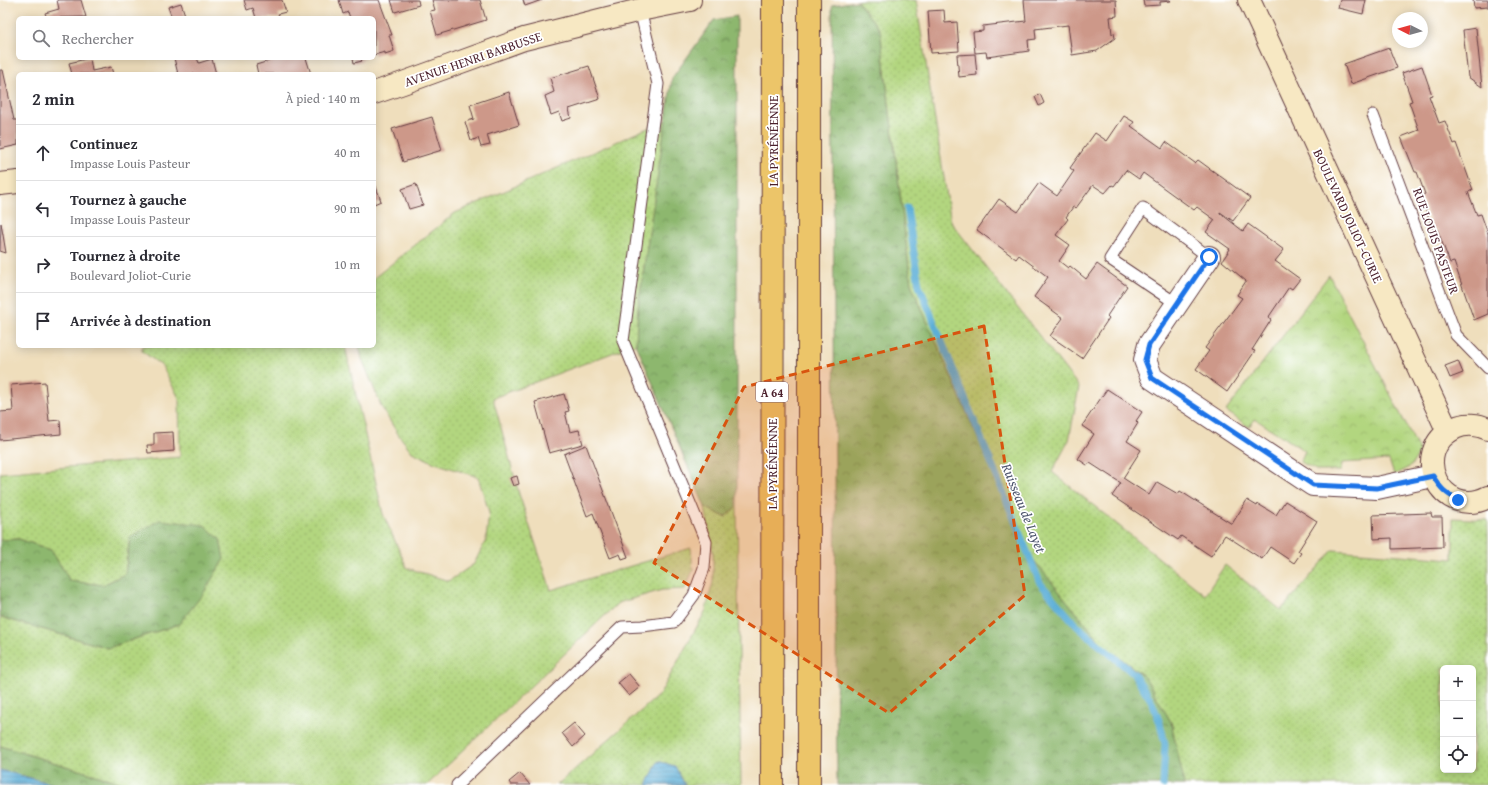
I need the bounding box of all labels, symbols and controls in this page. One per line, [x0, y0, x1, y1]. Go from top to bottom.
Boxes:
north arrow [1392, 12, 1428, 48]
search box [16, 16, 376, 60]
street label: AVENUE HENRI BARBUSSE [402, 26, 545, 91]
icon: search [30, 27, 52, 49]
text: Rechercher [62, 28, 134, 49]
text: 2 min [32, 86, 74, 111]
text: À pied · 140 m [285, 89, 360, 108]
street label: LA PYRÉNÉENNE [764, 95, 783, 187]
text: Continuez [70, 133, 138, 154]
icon: ahead [32, 142, 54, 164]
text: 40 m [334, 143, 360, 162]
street label: BOULEVARD JOLIOT-CURIE [1309, 146, 1388, 286]
text: Impasse Louis Pasteur [70, 154, 190, 173]
street label: RUE LOUIS PASTEUR [1408, 185, 1464, 297]
text: Tournez à gauche [70, 189, 187, 210]
icon: left [32, 198, 54, 220]
text: 90 m [334, 199, 360, 218]
text: Impasse Louis Pasteur [70, 210, 190, 229]
text: Tournez à droite [70, 245, 180, 266]
route start [1200, 248, 1218, 266]
icon: right [32, 254, 54, 276]
text: 10 m [334, 255, 360, 274]
text: Boulevard Joliot-Curie [70, 266, 191, 285]
icon: arrive [32, 310, 54, 332]
text: Arrivée à destination [70, 310, 211, 331]
road number: A 64 [756, 382, 788, 402]
street label: LA PYRÉNÉENNE [763, 418, 782, 510]
water label: Ruisseau de Layet [997, 459, 1051, 556]
route end [1449, 491, 1467, 509]
map controls [1440, 665, 1476, 773]
button: + [1440, 665, 1476, 701]
button: − [1440, 701, 1476, 737]
button: locate [1440, 737, 1476, 773]

